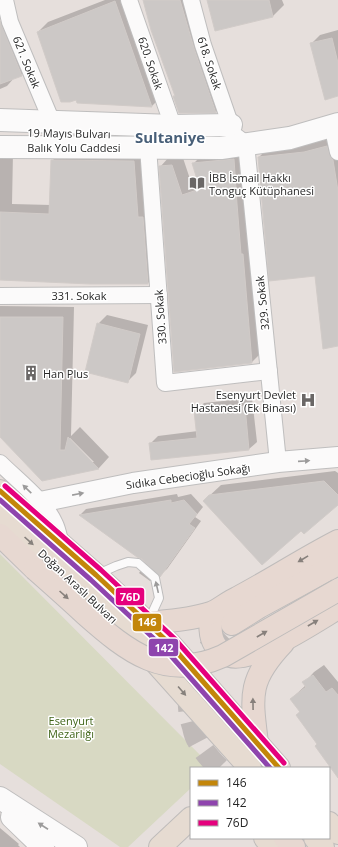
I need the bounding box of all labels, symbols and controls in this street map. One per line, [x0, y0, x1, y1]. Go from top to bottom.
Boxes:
street label: 621. Sokak [10, 34, 44, 90]
street label: 620. Sokak [135, 35, 167, 92]
street label: 618. Sokak [194, 35, 226, 92]
street label: 19 Mayıs Bulvarı [27, 125, 111, 141]
district label: Sultaniye [135, 127, 205, 147]
street label: Balık Yolu Caddesi [27, 140, 121, 155]
place label: İBB İsmail Hakkı Tonguç Kütüphanesi [209, 170, 314, 198]
library icon: İBB İsmail Hakkı Tonguç Kütüphanesi [188, 174, 206, 192]
street label: 329. Sokak [252, 275, 272, 331]
street label: 331. Sokak [52, 288, 107, 303]
street label: 330. Sokak [151, 289, 169, 345]
building icon: Han Plus [22, 364, 40, 382]
place label: Han Plus [43, 366, 88, 381]
place label: Esenyurt Devlet Hastanesi (Ek Binası) [191, 387, 296, 415]
hospital icon: Esenyurt Devlet Hastanesi (Ek Binası) [299, 391, 317, 409]
one-way arrow [298, 457, 310, 464]
street label: Sıdıka Cebecioğlu Sokağı [125, 460, 251, 492]
one-way arrow [22, 484, 32, 494]
one-way arrow [72, 491, 84, 497]
one-way arrow [24, 536, 34, 546]
street label: Doğan Araslı Bulvarı [35, 545, 121, 627]
one-way arrow [297, 556, 309, 563]
one-way arrow [153, 581, 159, 593]
line badge: 76D [115, 587, 145, 606]
text: 76D [120, 589, 140, 604]
one-way arrow [60, 590, 69, 599]
line badge: 146 [132, 613, 162, 632]
text: 146 [138, 614, 156, 629]
one-way arrow [307, 619, 319, 626]
one-way arrow [256, 630, 268, 637]
line badge: 142 [148, 638, 179, 657]
text: 142 [155, 640, 173, 655]
one-way arrow [177, 685, 186, 696]
one-way arrow [250, 697, 256, 710]
park label: Esenyurt Mezarlığı [48, 713, 94, 741]
legend [190, 767, 330, 839]
text: 146 [226, 774, 247, 791]
text: 142 [226, 794, 247, 811]
text: 76D [226, 814, 248, 831]
one-way arrow [38, 822, 48, 830]

